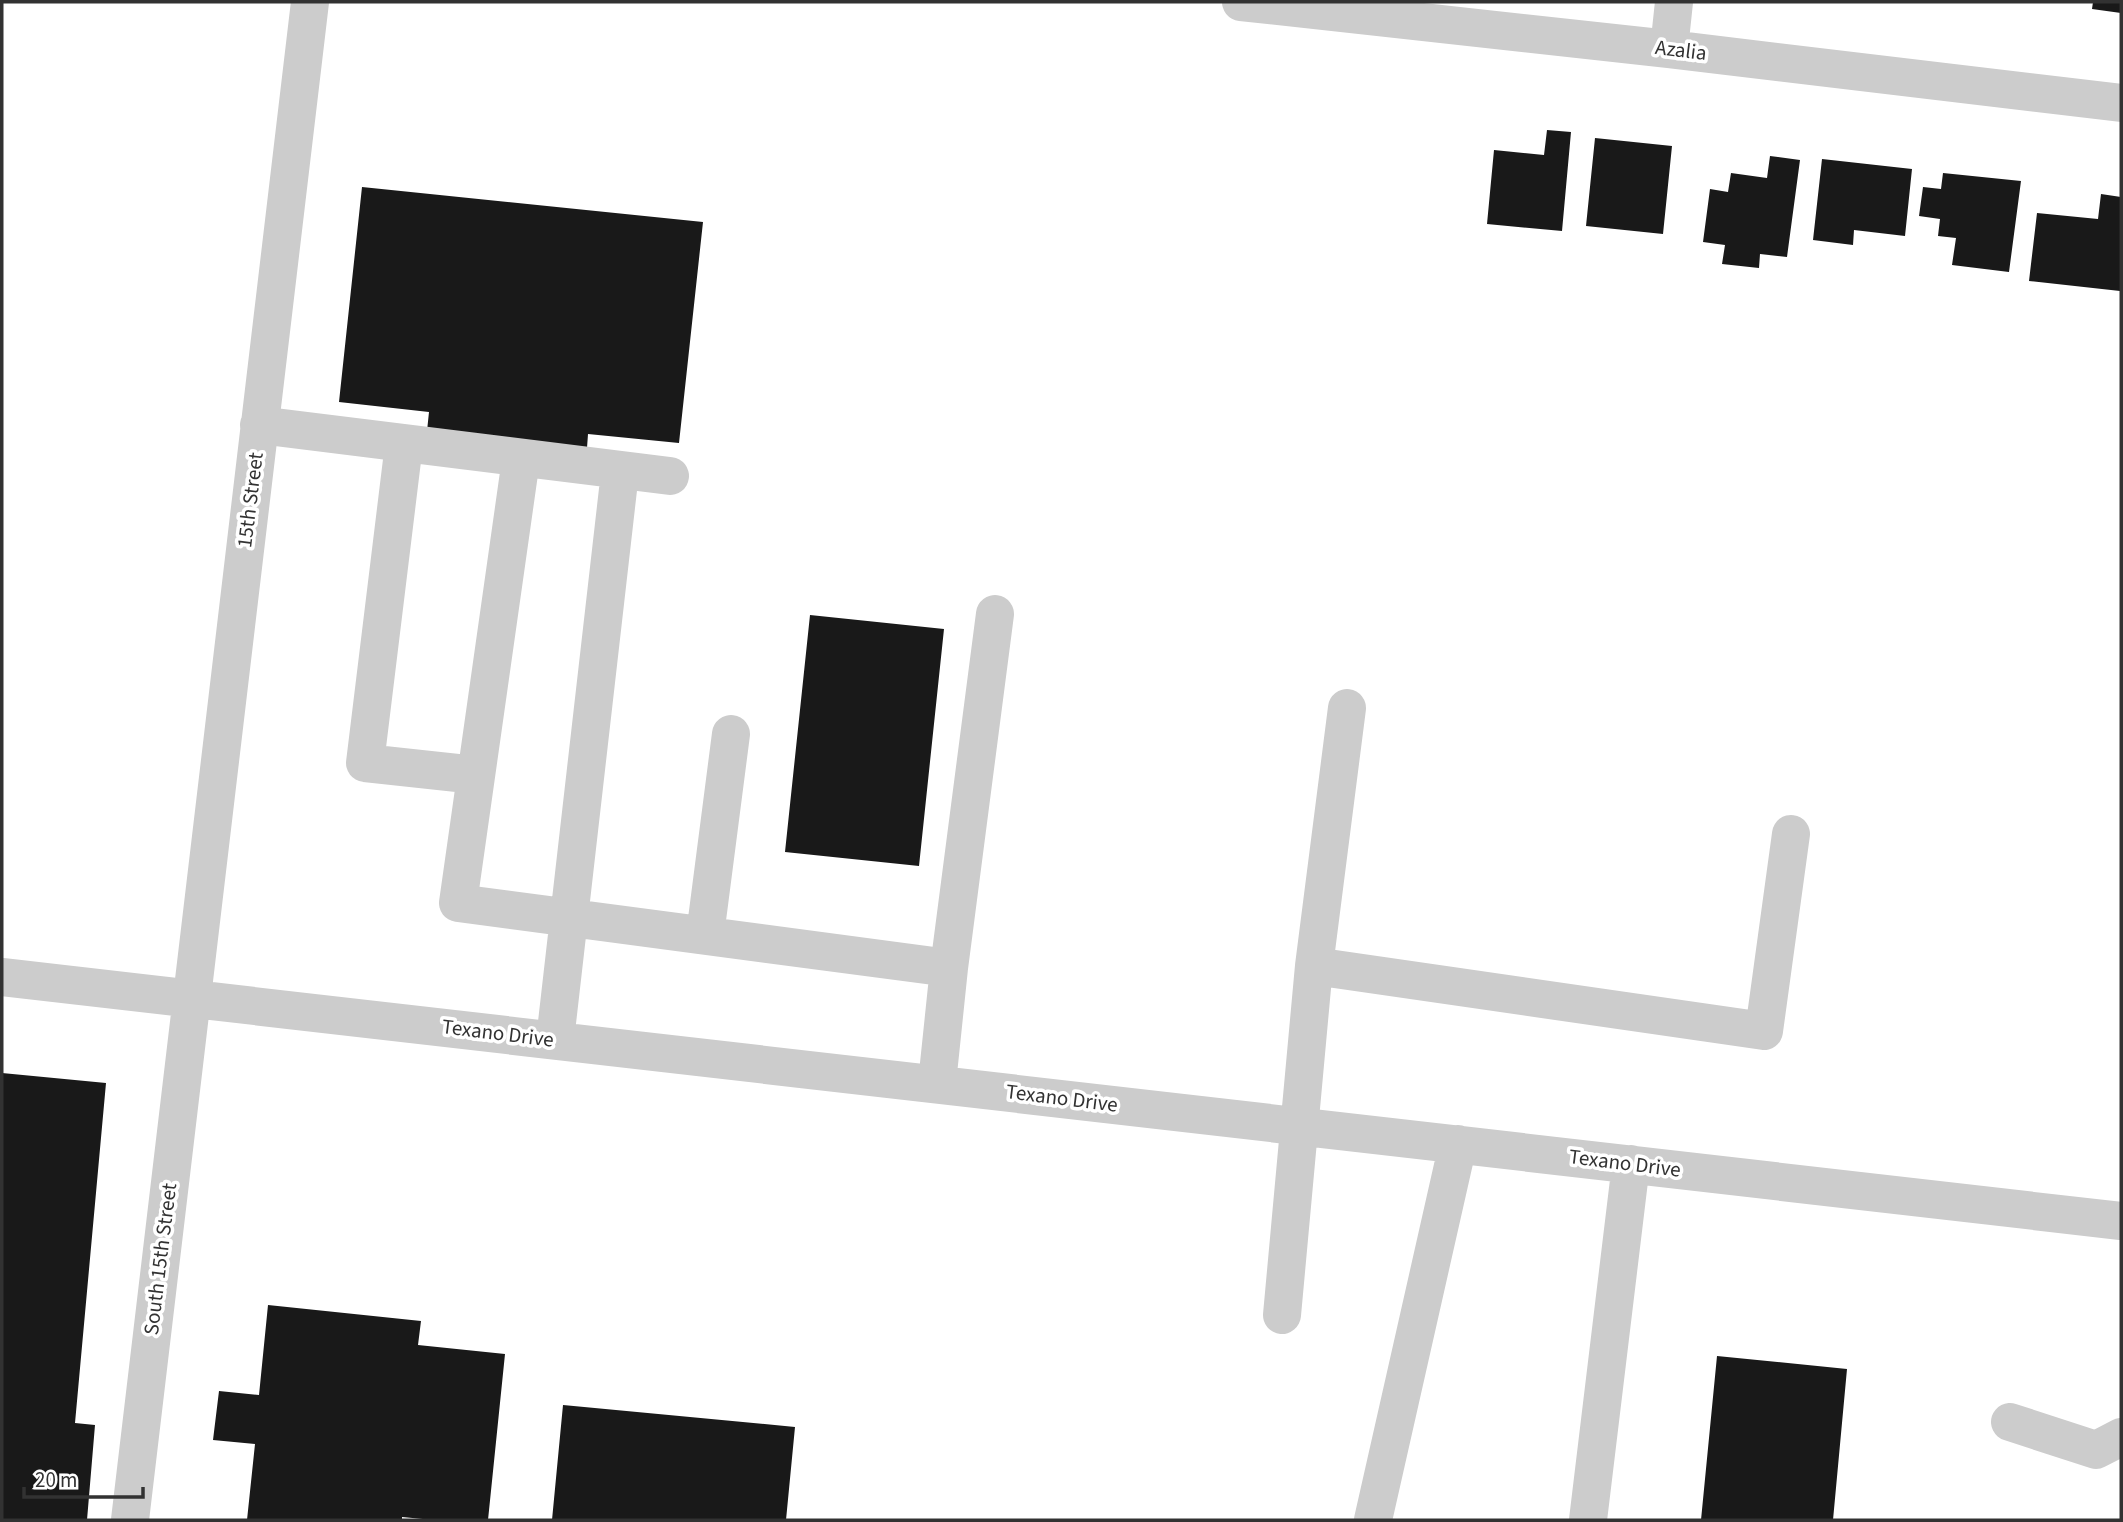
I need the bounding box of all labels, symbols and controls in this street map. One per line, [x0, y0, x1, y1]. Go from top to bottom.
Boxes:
street label: Azalia [1654, 32, 1708, 68]
street label: 15th Street [229, 450, 271, 550]
street label: Texano Drive [440, 1011, 556, 1055]
street label: Texano Drive [1004, 1076, 1120, 1120]
street label: Texano Drive [1567, 1141, 1683, 1185]
street label: South 15th Street [136, 1181, 184, 1337]
scale bar [24, 1456, 144, 1500]
text: 20 m [35, 1465, 77, 1495]

